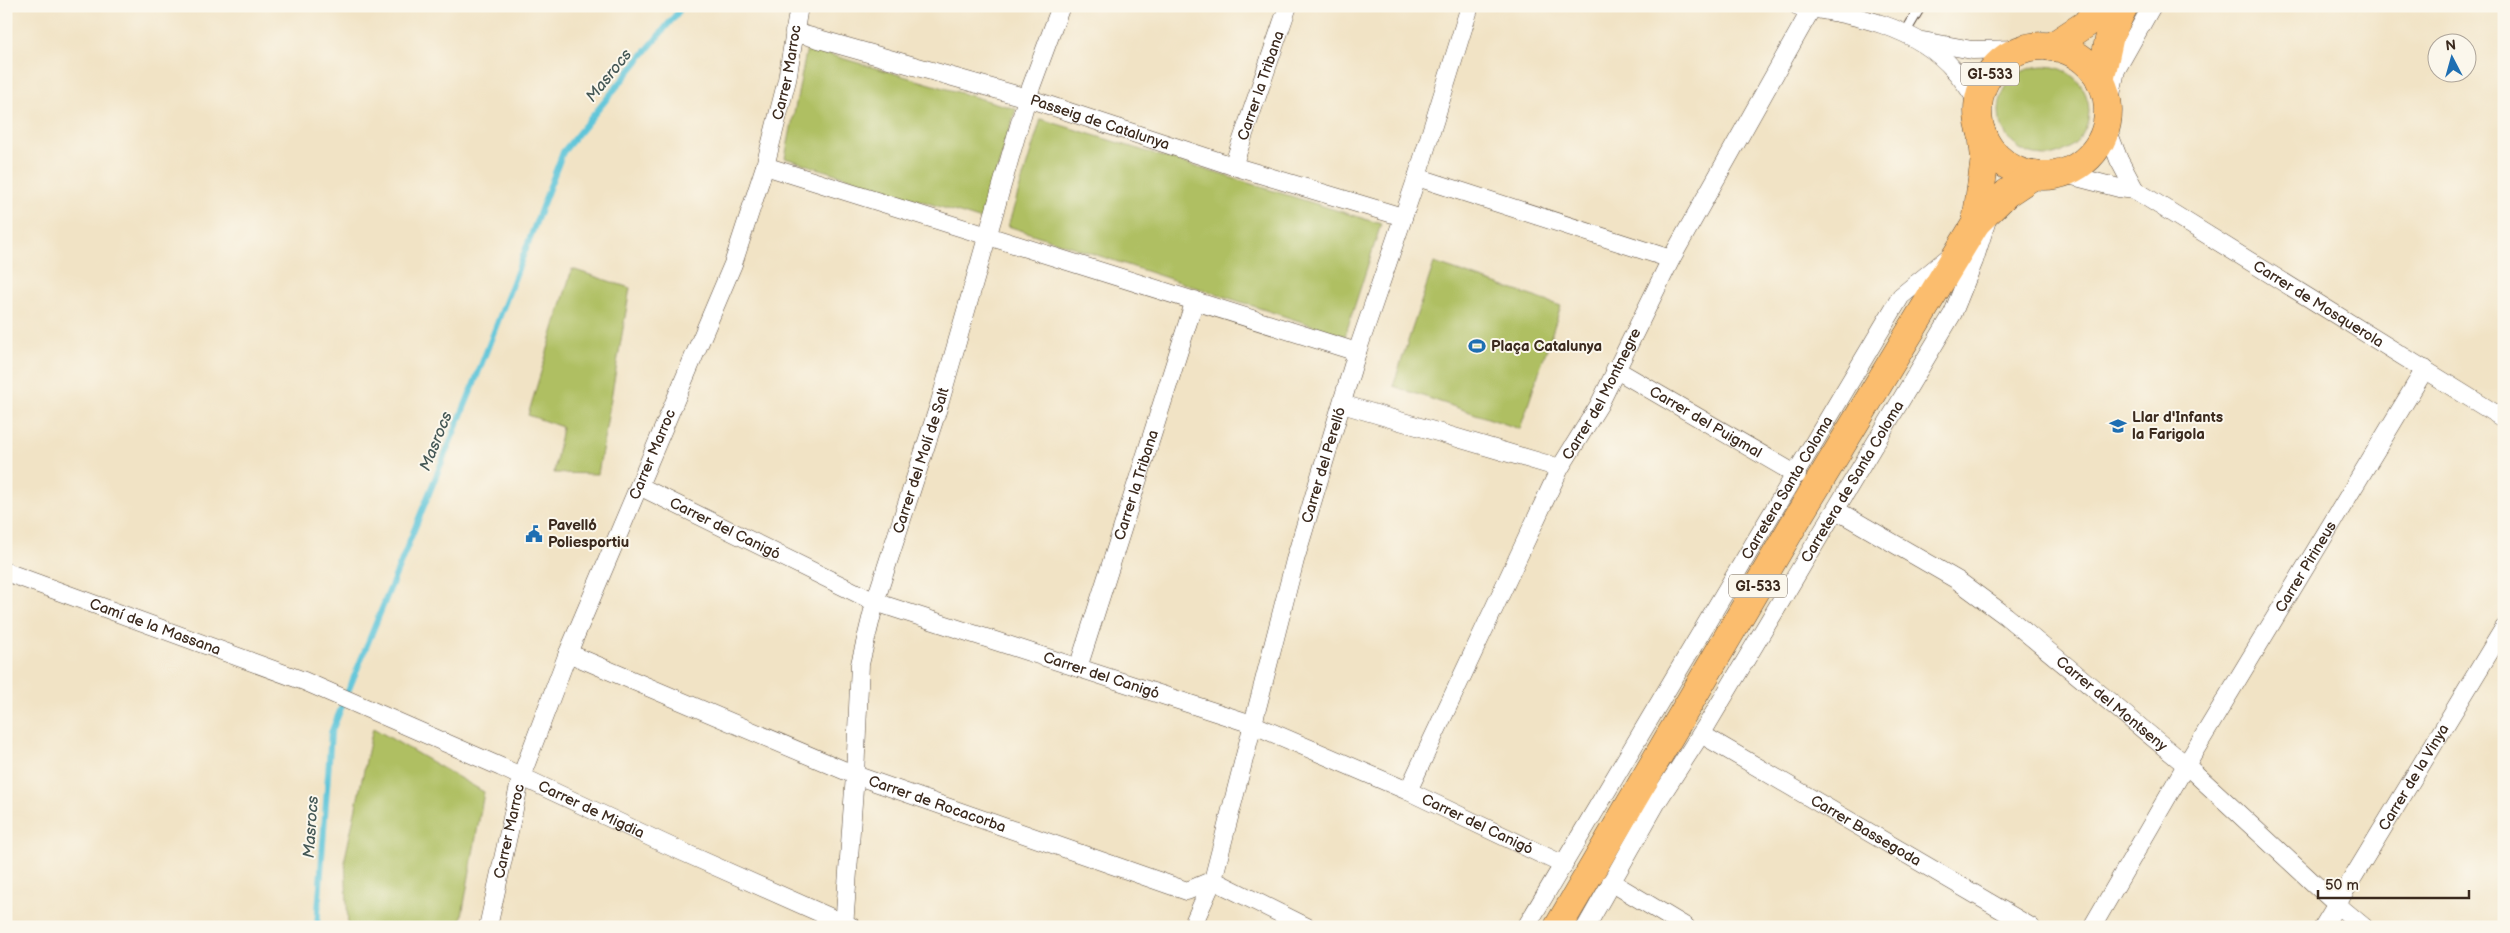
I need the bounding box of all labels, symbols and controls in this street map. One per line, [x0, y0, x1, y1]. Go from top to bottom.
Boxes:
street label: Carrer Marroc [768, 24, 806, 122]
street label: Carrer la Tribana [1233, 29, 1289, 143]
north arrow [2428, 32, 2478, 82]
text: N [2445, 37, 2457, 55]
water label: Masrocs [582, 46, 636, 106]
road number: GI-533 [1961, 62, 2019, 86]
street label: Passeig de Catalunya [1028, 91, 1172, 154]
street label: Carrer de Mosquerola [2249, 257, 2387, 352]
street label: Carrer del Montnegre [1558, 325, 1646, 464]
sports icon: Plaça Catalunya [1467, 336, 1487, 356]
place label: Plaça Catalunya [1491, 337, 1602, 356]
street label: Carrer del Puigmal [1646, 382, 1765, 463]
street label: Carrer del Molí de Salt [889, 385, 954, 536]
street label: Carretera de Santa Coloma [1797, 397, 1908, 566]
street label: Carrer del Perelló [1298, 405, 1350, 525]
street label: Carrer Marroc [625, 406, 680, 503]
place label: Llar d'Infants la Farigola [2132, 408, 2223, 444]
water label: Masrocs [416, 409, 457, 474]
street label: Carretera Santa Coloma [1738, 413, 1837, 563]
school or university icon: Llar d'Infants la Farigola [2108, 416, 2128, 436]
street label: Carrer la Tribana [1110, 428, 1163, 543]
street label: Carrer del Canigó [666, 493, 784, 564]
place label: Pavelló Poliesportiu [548, 516, 629, 552]
street label: Carrer Pirineus [2271, 517, 2341, 616]
public building icon: Pavelló Poliesportiu [524, 524, 544, 544]
road number: GI-533 [1729, 574, 1787, 598]
street label: Camí de la Massana [87, 594, 223, 660]
street label: Carrer del Canigó [1041, 648, 1162, 703]
street label: Carrer del Montseny [2052, 652, 2171, 756]
street label: Carrer de la Vinya [2375, 721, 2454, 834]
street label: Carrer de Rocacorba [866, 771, 1008, 837]
street label: Carrer de Migdia [535, 777, 647, 843]
street label: Carrer Marroc [490, 782, 529, 881]
street label: Carrer del Canigó [1418, 790, 1536, 859]
street label: Carrer Bassegoda [1807, 791, 1924, 871]
water label: Masrocs [300, 795, 323, 859]
scale bar [2318, 868, 2469, 900]
text: 50 m [2325, 876, 2359, 895]

